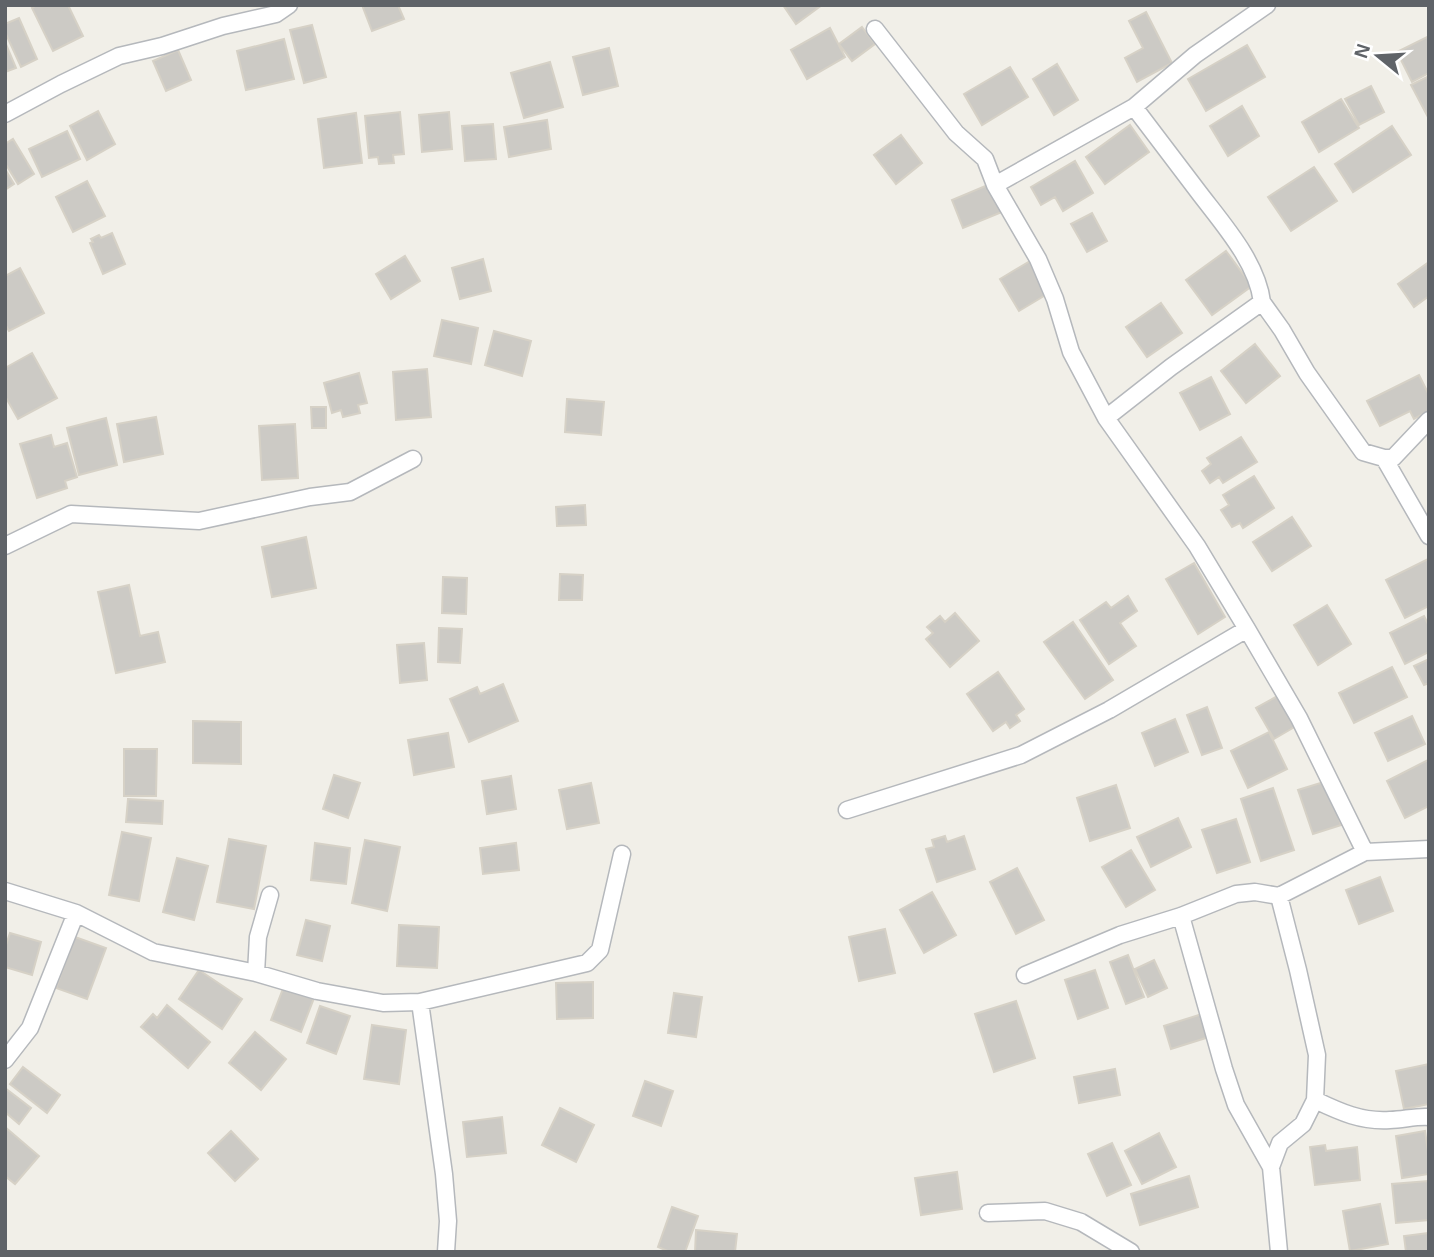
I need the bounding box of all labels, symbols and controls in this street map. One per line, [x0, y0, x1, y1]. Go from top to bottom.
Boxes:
north arrow [1343, 21, 1413, 91]
text: N [1350, 41, 1374, 61]

